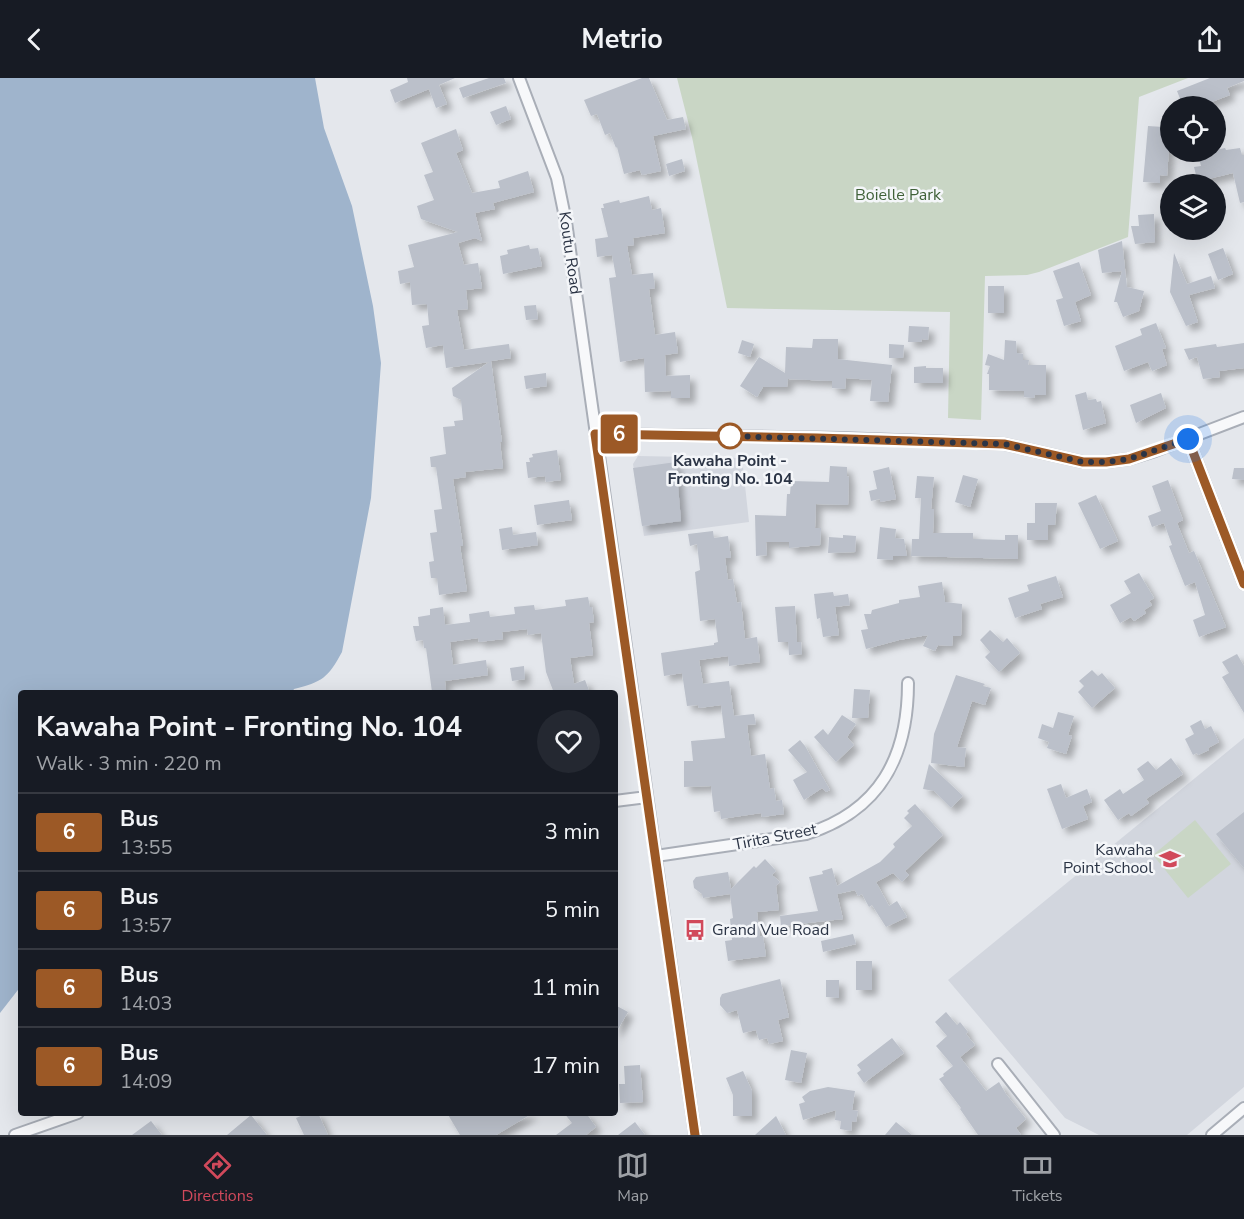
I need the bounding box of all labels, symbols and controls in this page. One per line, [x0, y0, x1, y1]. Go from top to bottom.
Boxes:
text: Metrio [581, 21, 663, 58]
icon: back [18, 23, 51, 56]
icon: share [1193, 23, 1226, 56]
map controls [1160, 96, 1226, 240]
button: locate [1160, 96, 1226, 162]
button: layers [1160, 174, 1226, 240]
park label: Boielle Park [855, 184, 942, 206]
street label: Koutu Road [553, 210, 587, 296]
line badge: 6 [600, 414, 638, 454]
text: 6 [613, 420, 625, 448]
marker: Kawaha Point - Fronting No. 104 [717, 423, 743, 449]
your location [1173, 424, 1203, 454]
place label: Kawaha Point - Fronting No. 104 [667, 450, 793, 490]
text: Kawaha Point - Fronting No. 104 [36, 708, 462, 746]
button: heart [537, 710, 600, 773]
text: Walk · 3 min · 220 m [36, 750, 222, 777]
text: Bus [120, 804, 159, 834]
text: 3 min [545, 817, 600, 847]
text: 6 [63, 818, 75, 846]
street label: Tirita Street [731, 818, 819, 856]
text: 13:55 [120, 834, 173, 861]
place label: Kawaha Point School [1063, 839, 1153, 879]
school or university icon: Kawaha Point School [1158, 847, 1182, 871]
text: Bus [120, 882, 159, 912]
text: 5 min [545, 895, 600, 925]
text: 6 [63, 896, 75, 924]
text: 13:57 [120, 912, 173, 939]
bus stop icon: Grand Vue Road [683, 918, 707, 942]
place label: Grand Vue Road [712, 919, 829, 941]
text: Bus [120, 960, 159, 990]
text: 11 min [532, 973, 600, 1003]
text: 6 [63, 974, 75, 1002]
text: 14:03 [120, 990, 173, 1017]
text: Bus [120, 1038, 159, 1068]
text: 17 min [532, 1051, 600, 1081]
text: 6 [63, 1052, 75, 1080]
text: 14:09 [120, 1068, 173, 1095]
tab: Directions [181, 1149, 254, 1207]
tab: Map [616, 1149, 649, 1207]
tab: Tickets [1012, 1149, 1063, 1207]

